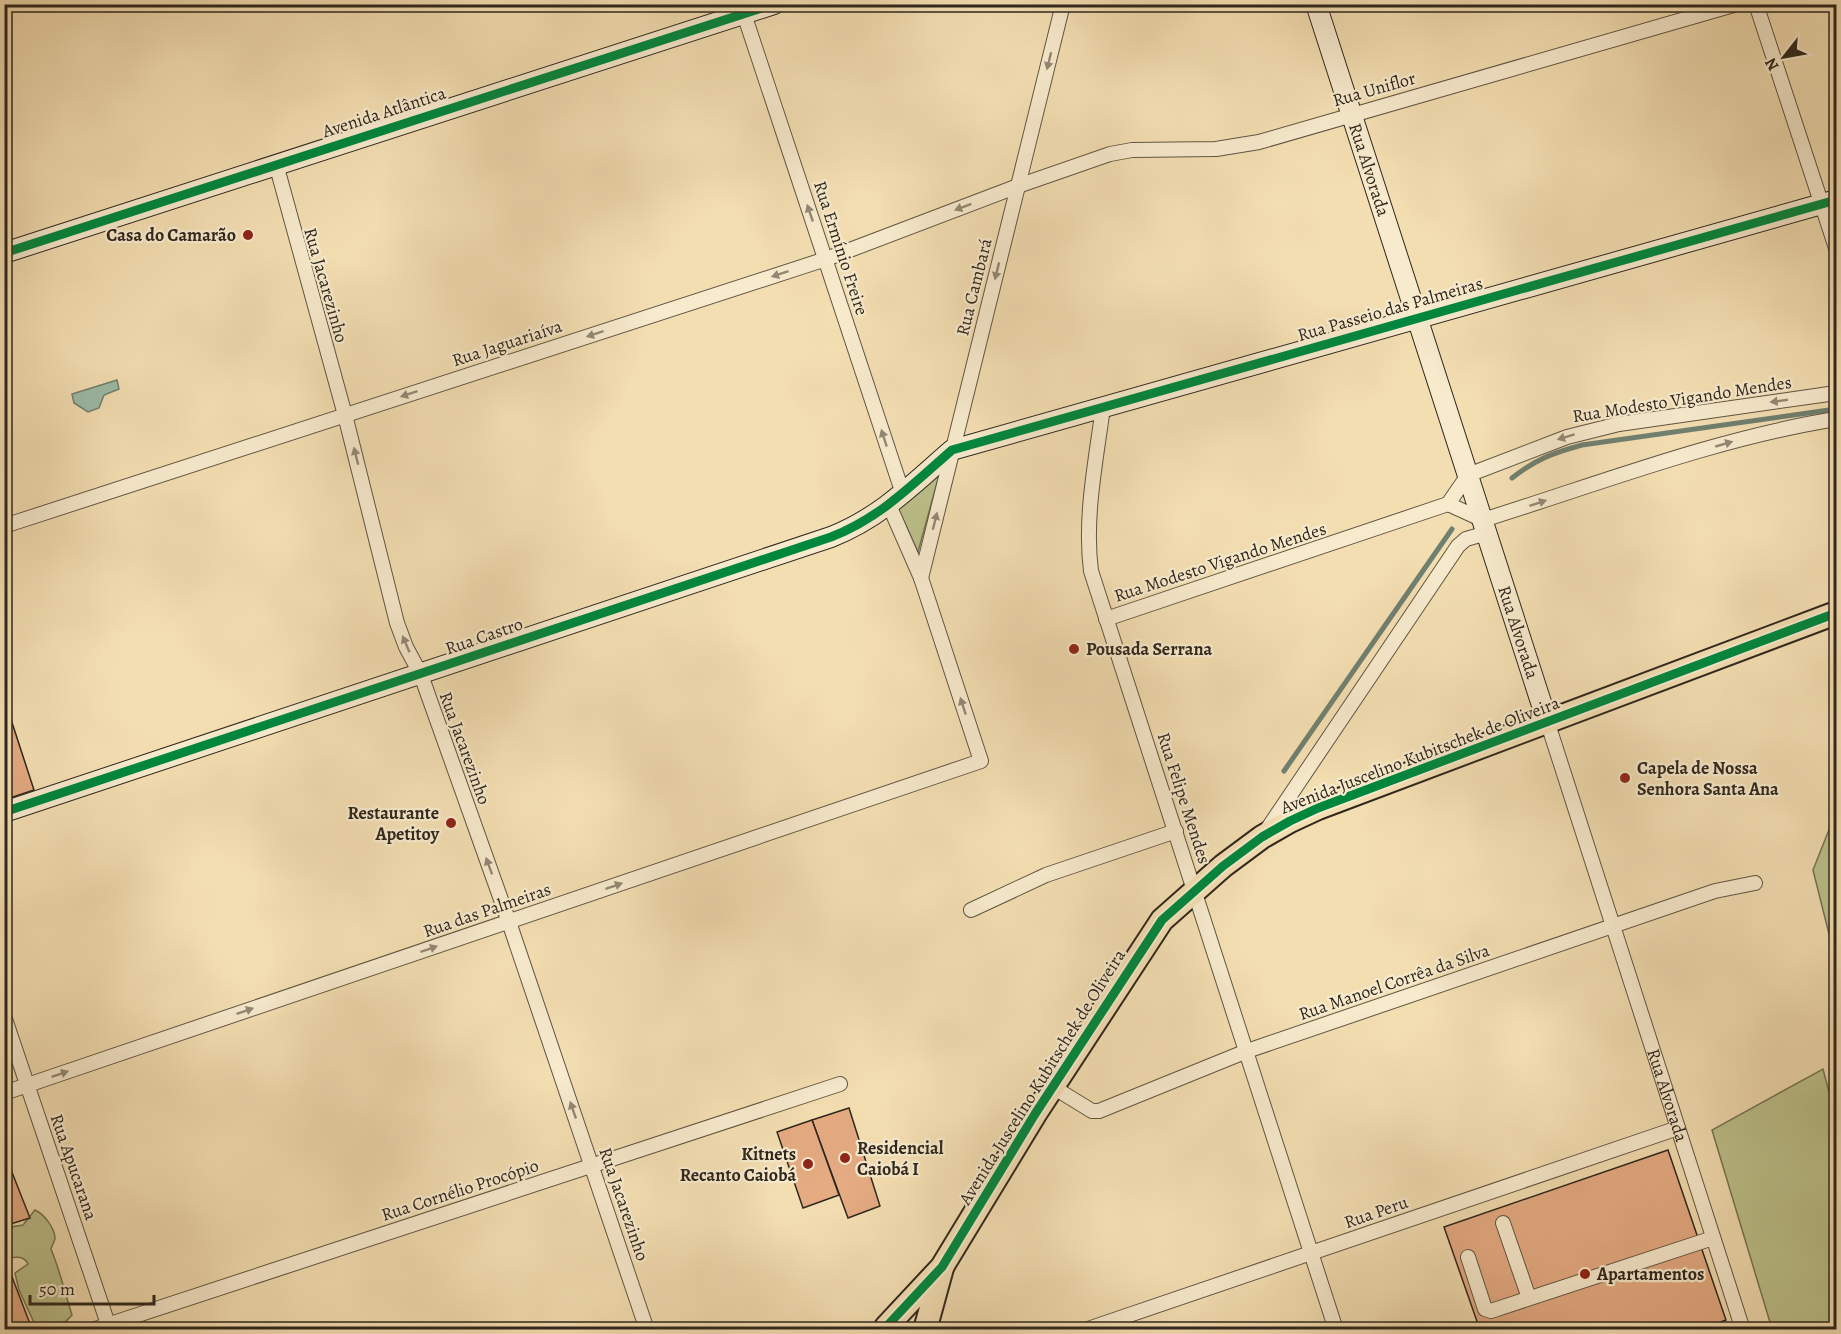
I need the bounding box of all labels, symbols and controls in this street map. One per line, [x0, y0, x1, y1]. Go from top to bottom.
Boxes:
north arrow [1754, 27, 1814, 87]
one-way arrow [1043, 52, 1053, 70]
text: N [1759, 53, 1784, 75]
street label: Rua Uniflor [1330, 66, 1418, 112]
street label: Avenida Atlântica [318, 81, 449, 144]
street label: Rua Alvorada [1343, 120, 1396, 220]
street label: Rua Ermínio Freire [808, 178, 874, 318]
one-way arrow [954, 202, 972, 212]
one-way arrow [805, 204, 815, 222]
place label: Casa do Camarão [106, 223, 236, 247]
street label: Rua Jacarezinho [298, 225, 354, 345]
marker: Casa do Camarão [241, 228, 255, 242]
street label: Rua Cambará [950, 235, 998, 338]
one-way arrow [991, 262, 1001, 280]
one-way arrow [771, 269, 789, 279]
street label: Rua Passeio das Palmeiras [1294, 271, 1486, 347]
street label: Rua Jaguariaíva [449, 314, 566, 372]
one-way arrow [586, 330, 604, 339]
street label: Rua Modesto Vigando Mendes [1571, 370, 1793, 428]
one-way arrow [400, 390, 418, 399]
one-way arrow [1769, 397, 1788, 406]
one-way arrow [879, 429, 889, 447]
one-way arrow [1557, 433, 1575, 442]
one-way arrow [1715, 439, 1733, 448]
one-way arrow [350, 447, 360, 465]
one-way arrow [1529, 497, 1547, 507]
one-way arrow [930, 512, 940, 530]
street label: Rua Modesto Vigando Mendes [1111, 516, 1329, 608]
street label: Rua Alvorada [1492, 583, 1545, 682]
street label: Rua Castro [442, 612, 526, 660]
one-way arrow [401, 635, 411, 653]
place label: Pousada Serrana [1086, 637, 1213, 661]
marker: Pousada Serrana [1067, 642, 1081, 656]
street label: Rua Jacarezinho [433, 688, 497, 808]
street label: Avenida Juscelino Kubitschek de Oliveira [1276, 690, 1564, 820]
one-way arrow [958, 697, 967, 715]
street label: Rua Felipe Mendes [1151, 729, 1217, 867]
place label: Capela de Nossa Senhora Santa Ana [1637, 756, 1779, 801]
marker: Capela de Nossa Senhora Santa Ana [1618, 771, 1632, 785]
place label: Restaurante Apetitoy [348, 801, 440, 846]
marker: Restaurante Apetitoy [444, 816, 458, 830]
one-way arrow [484, 857, 494, 875]
street label: Rua das Palmeiras [420, 877, 554, 943]
one-way arrow [605, 881, 623, 890]
street label: Rua Manoel Corrêa da Silva [1295, 938, 1493, 1026]
one-way arrow [420, 943, 438, 953]
street label: Avenida Juscelino Kubitschek de Oliveira [953, 944, 1131, 1210]
one-way arrow [236, 1006, 254, 1016]
street label: Rua Alvorada [1641, 1046, 1694, 1145]
one-way arrow [51, 1069, 69, 1078]
one-way arrow [568, 1101, 577, 1119]
street label: Rua Apucarana [45, 1111, 104, 1224]
place label: Residencial Caiobá I [857, 1136, 944, 1181]
place label: Kitnets Recanto Caiobá [680, 1142, 796, 1187]
street label: Rua Jacarezinho [593, 1144, 655, 1264]
marker: Residencial Caiobá I [838, 1151, 852, 1165]
street label: Rua Cornélio Procópio [378, 1153, 542, 1227]
marker: Kitnets Recanto Caiobá [801, 1157, 815, 1171]
street label: Rua Peru [1341, 1190, 1411, 1234]
place label: Apartamentos [1596, 1262, 1704, 1286]
marker: Apartamentos [1578, 1267, 1592, 1281]
scale bar [30, 1268, 154, 1306]
text: 50 m [39, 1277, 75, 1301]

